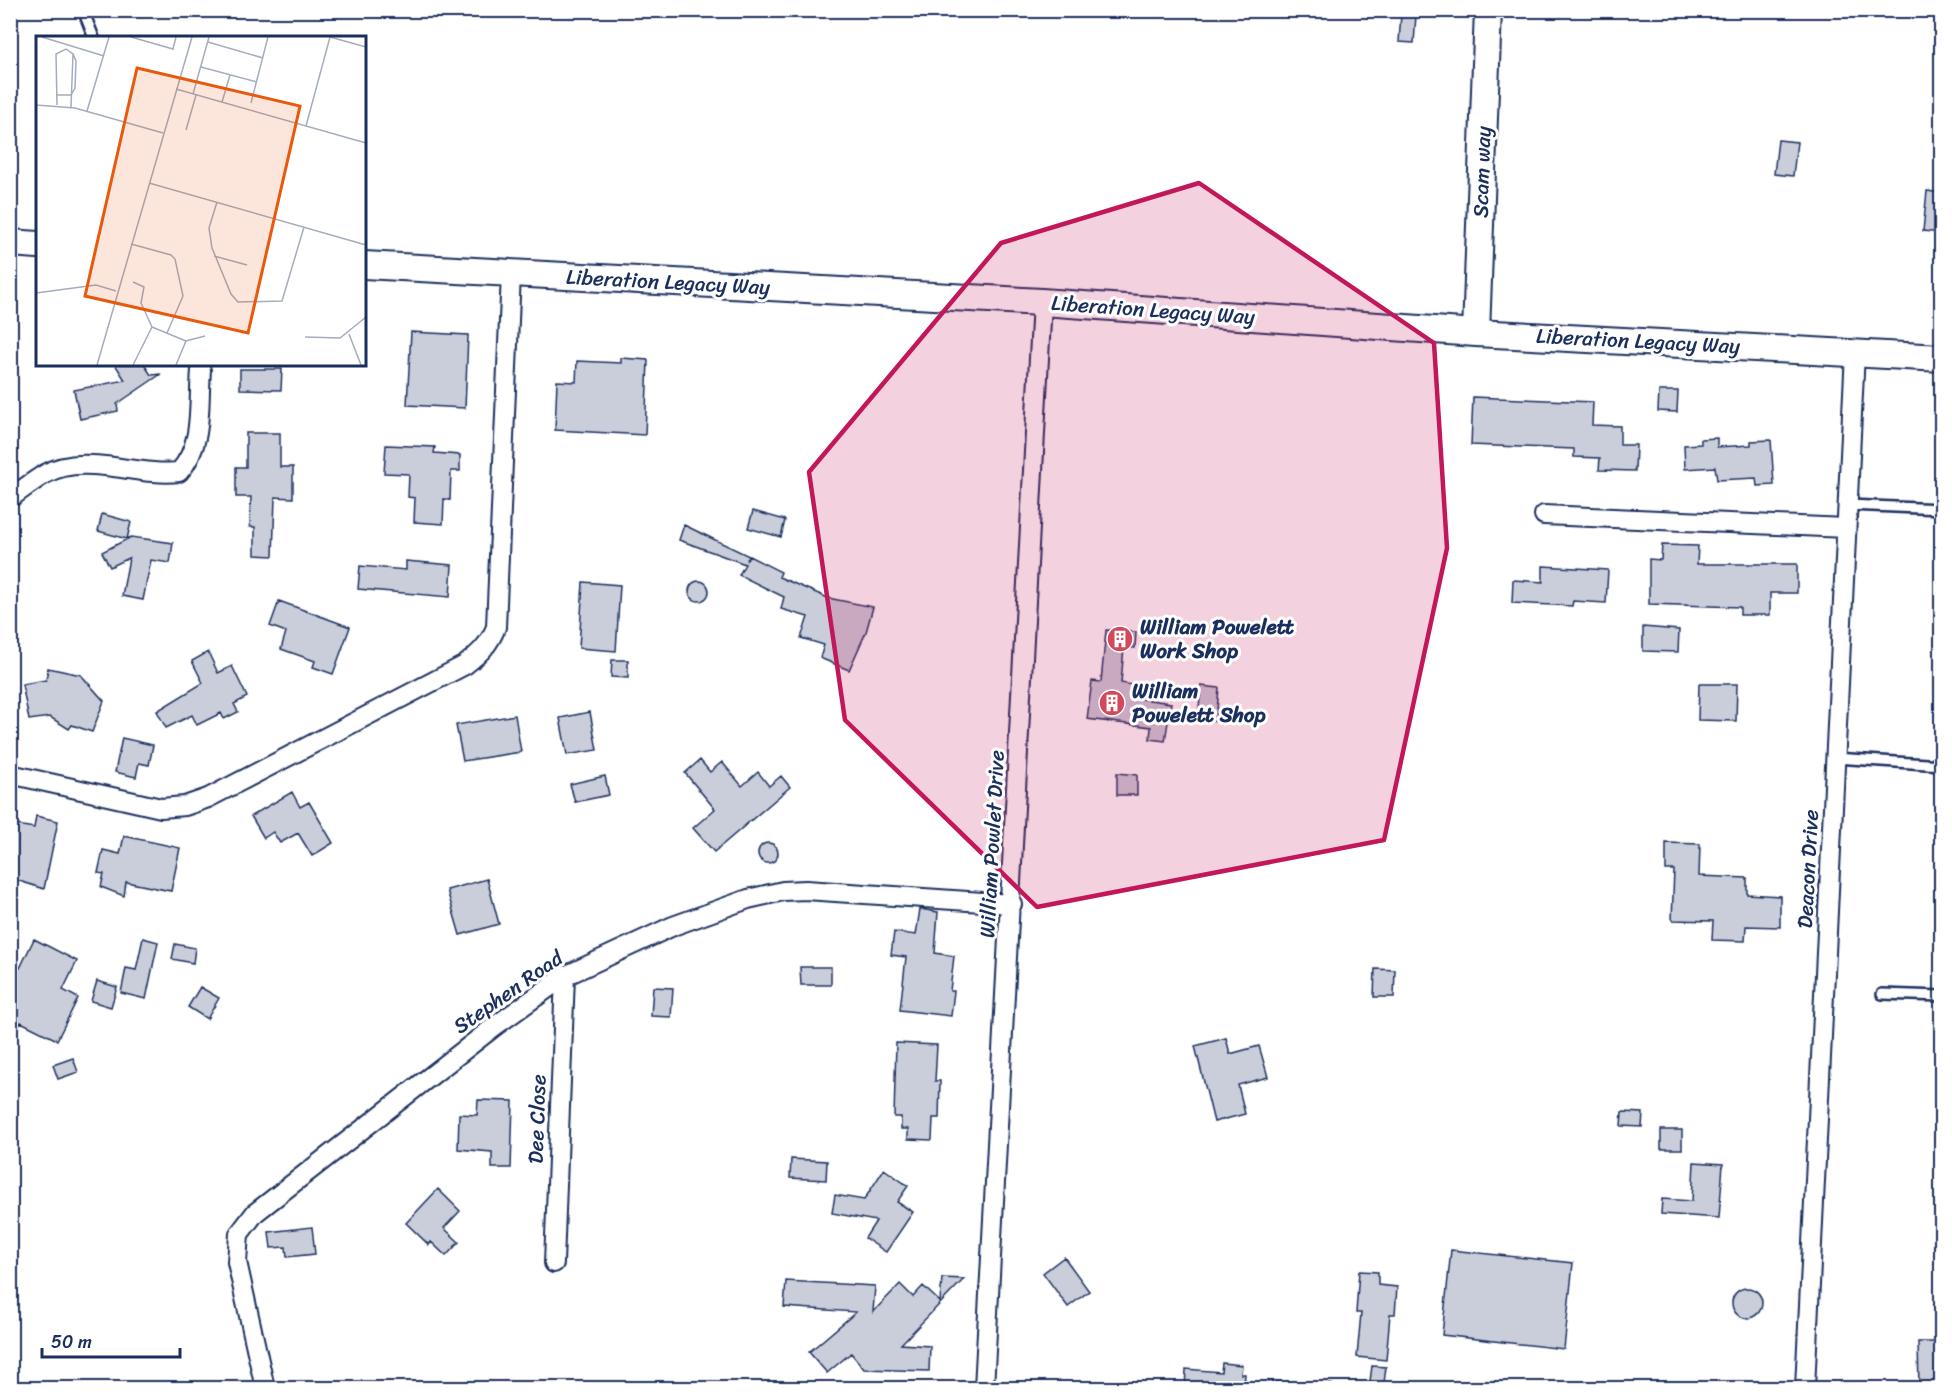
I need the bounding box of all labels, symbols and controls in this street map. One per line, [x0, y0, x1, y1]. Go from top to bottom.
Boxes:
inset map [36, 36, 366, 366]
street label: Scam way [1461, 125, 1503, 219]
street label: Liberation Legacy Way [565, 258, 771, 306]
street label: Liberation Legacy Way [1050, 284, 1256, 336]
street label: Liberation Legacy Way [1535, 317, 1741, 365]
place label: William Powelett Work Shop [1140, 608, 1295, 670]
building icon: William Powelett Work Shop [1105, 624, 1135, 654]
place label: William Powelett Shop [1132, 672, 1266, 734]
building icon: William Powelett Shop [1097, 688, 1127, 718]
street label: William Powlet Drive [968, 749, 1016, 939]
street label: Deacon Drive [1786, 808, 1830, 929]
street label: Stephen Road [445, 939, 573, 1044]
street label: Dee Close [516, 1073, 558, 1164]
scale bar [42, 1321, 180, 1359]
text: 50 m [51, 1326, 92, 1358]

